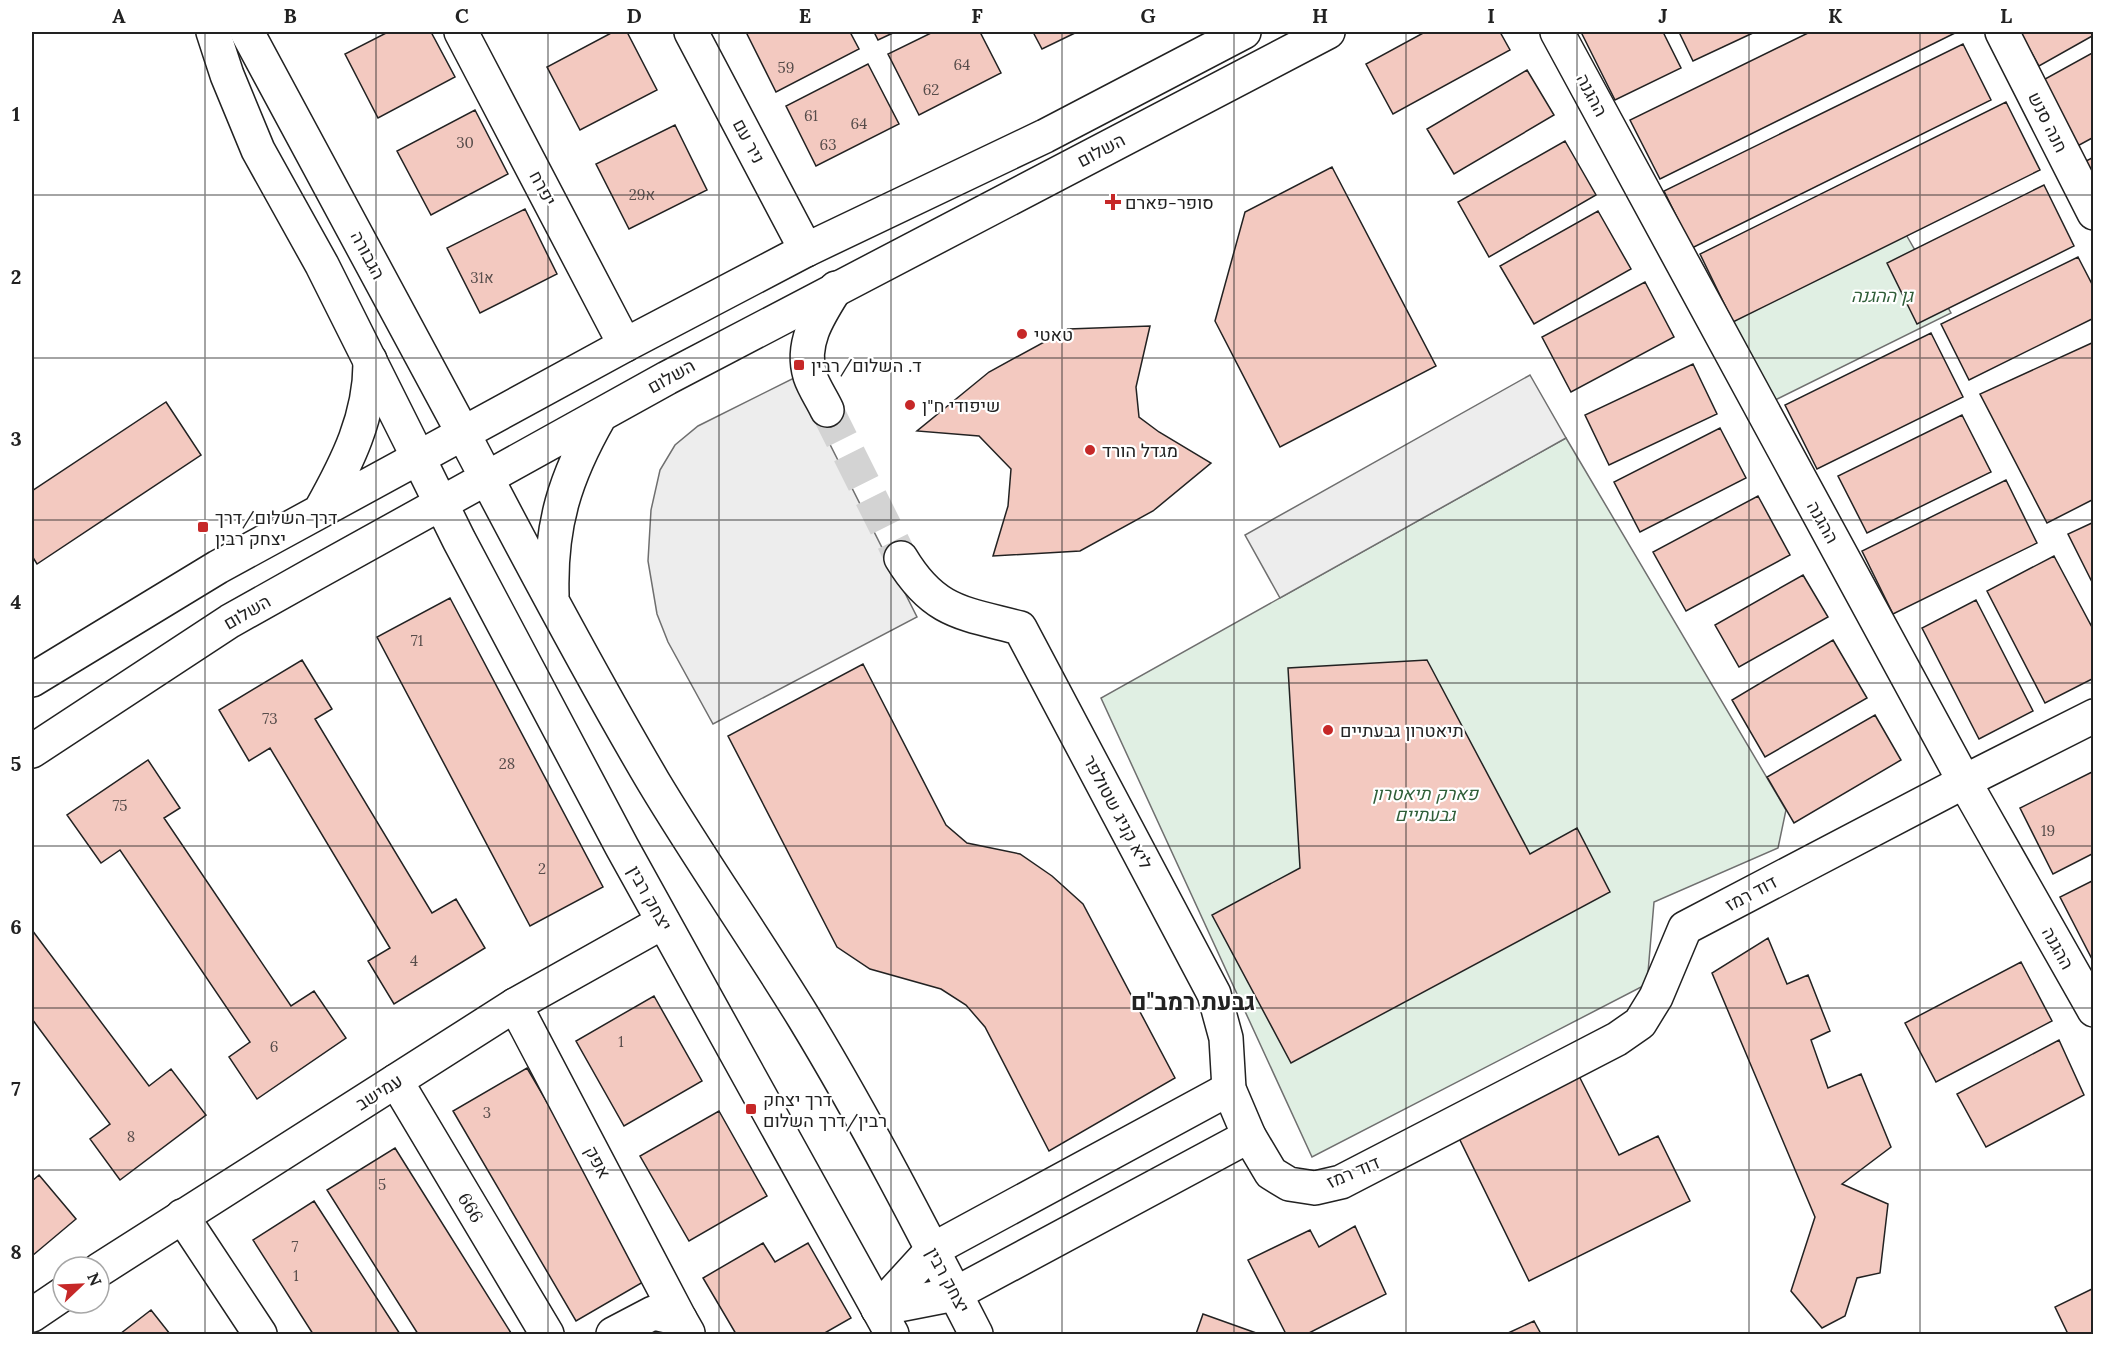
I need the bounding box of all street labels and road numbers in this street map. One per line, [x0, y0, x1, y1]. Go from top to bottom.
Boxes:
street label: ההגנה [1571, 70, 1613, 120]
street label: חנה סנש [2023, 88, 2073, 156]
street label: ניר עם [728, 115, 770, 167]
street label: השלום [1073, 128, 1129, 172]
street label: יפרח [524, 166, 562, 210]
street label: הגבורה [346, 227, 390, 283]
street label: השלום [643, 354, 699, 398]
street label: ההגנה [1802, 497, 1844, 547]
street label: השלום [219, 589, 275, 635]
street label: ליא קניג שטולפר [1078, 751, 1158, 873]
street label: יצחק רבין [623, 861, 677, 935]
street label: דוד רמז [1721, 870, 1781, 916]
street label: ההגנה [2037, 923, 2079, 973]
street label: עמישב [351, 1069, 407, 1115]
street label: אפק [580, 1142, 616, 1182]
street label: דוד רמז [1323, 1151, 1383, 1193]
street label: 666 [453, 1188, 489, 1227]
street label: יצחק רבין [921, 1243, 975, 1317]

